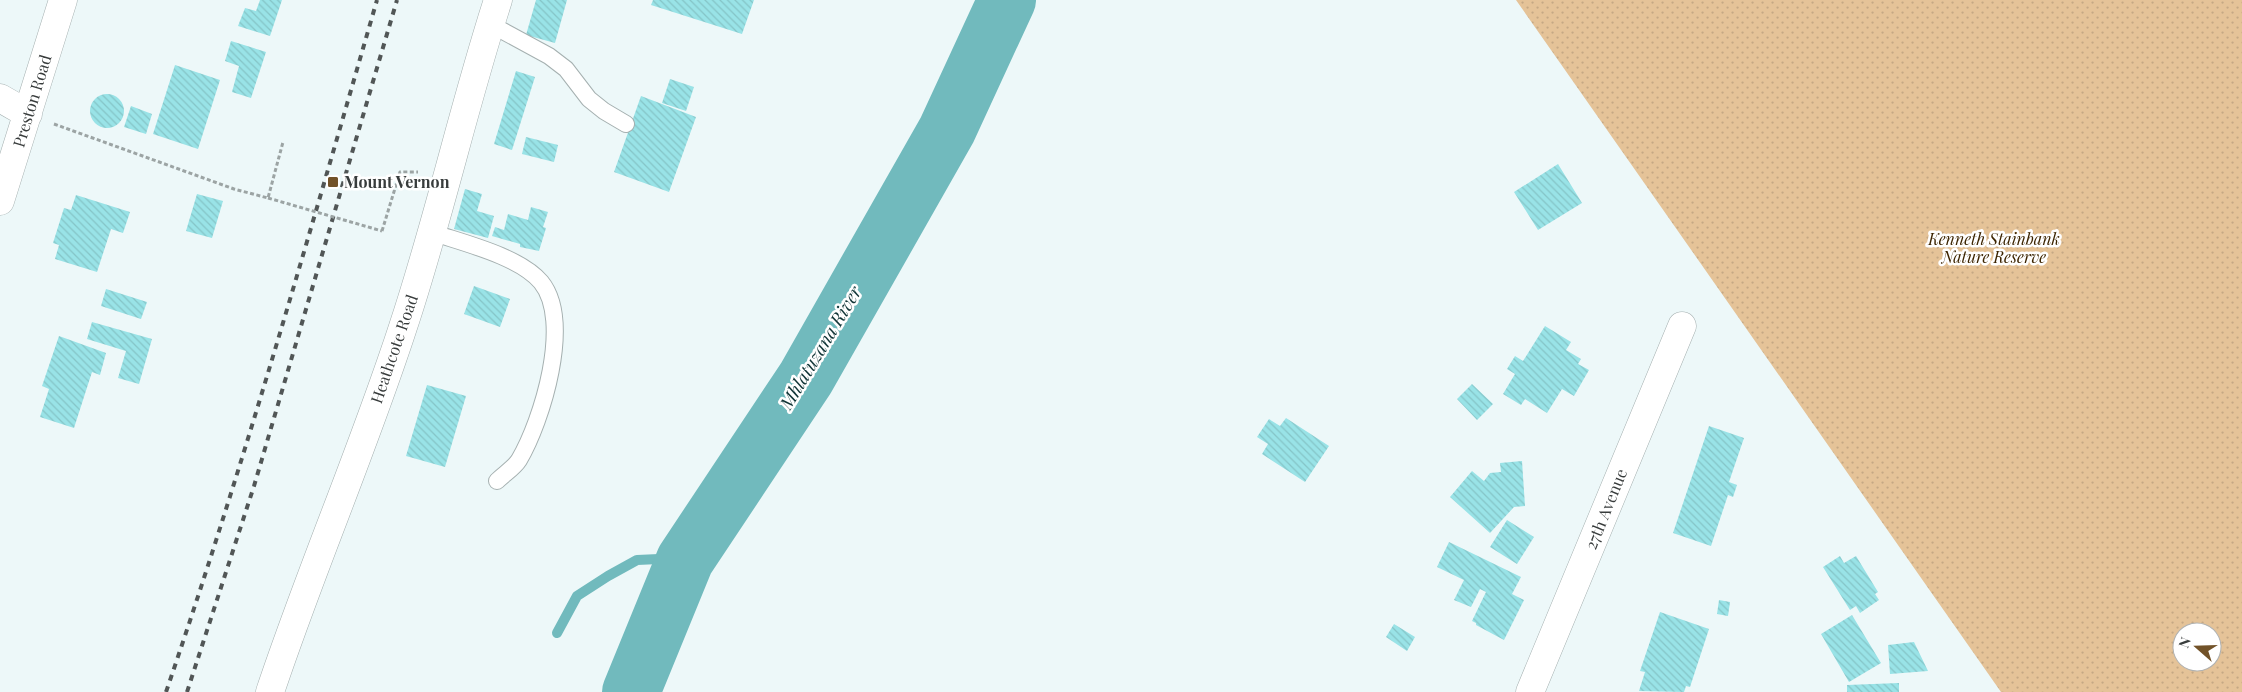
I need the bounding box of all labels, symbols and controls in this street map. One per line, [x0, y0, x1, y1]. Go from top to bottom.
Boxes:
street label: Preston Road [7, 52, 56, 150]
place label: Mount Vernon [344, 171, 450, 192]
marker: Mount Vernon [326, 175, 340, 189]
park label: Kenneth Stainbank Nature Reserve [1927, 228, 2060, 267]
water label: Mhlatuzana River [773, 280, 867, 415]
street label: Heathcote Road [365, 292, 422, 406]
street label: 27th Avenue [1580, 465, 1631, 552]
north arrow [2172, 622, 2222, 672]
text: N [2174, 634, 2195, 650]

